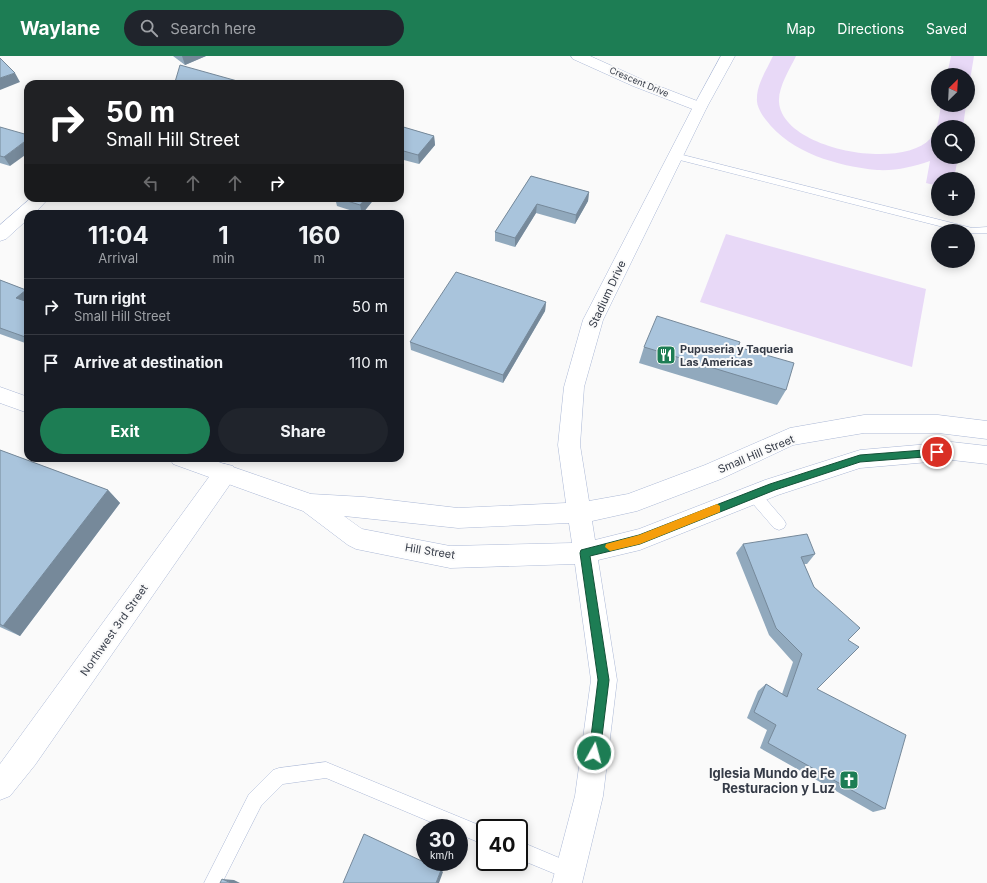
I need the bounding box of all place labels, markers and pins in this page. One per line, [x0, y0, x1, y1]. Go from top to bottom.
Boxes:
place label: Pupuseria y Taqueria Las Americas [680, 342, 793, 369]
restaurant icon: Pupuseria y Taqueria Las Americas [655, 344, 677, 366]
pin [920, 435, 954, 469]
place label: Iglesia Mundo de Fe Resturacion y Luz [709, 765, 835, 796]
church icon: Iglesia Mundo de Fe Resturacion y Luz [838, 769, 860, 791]

